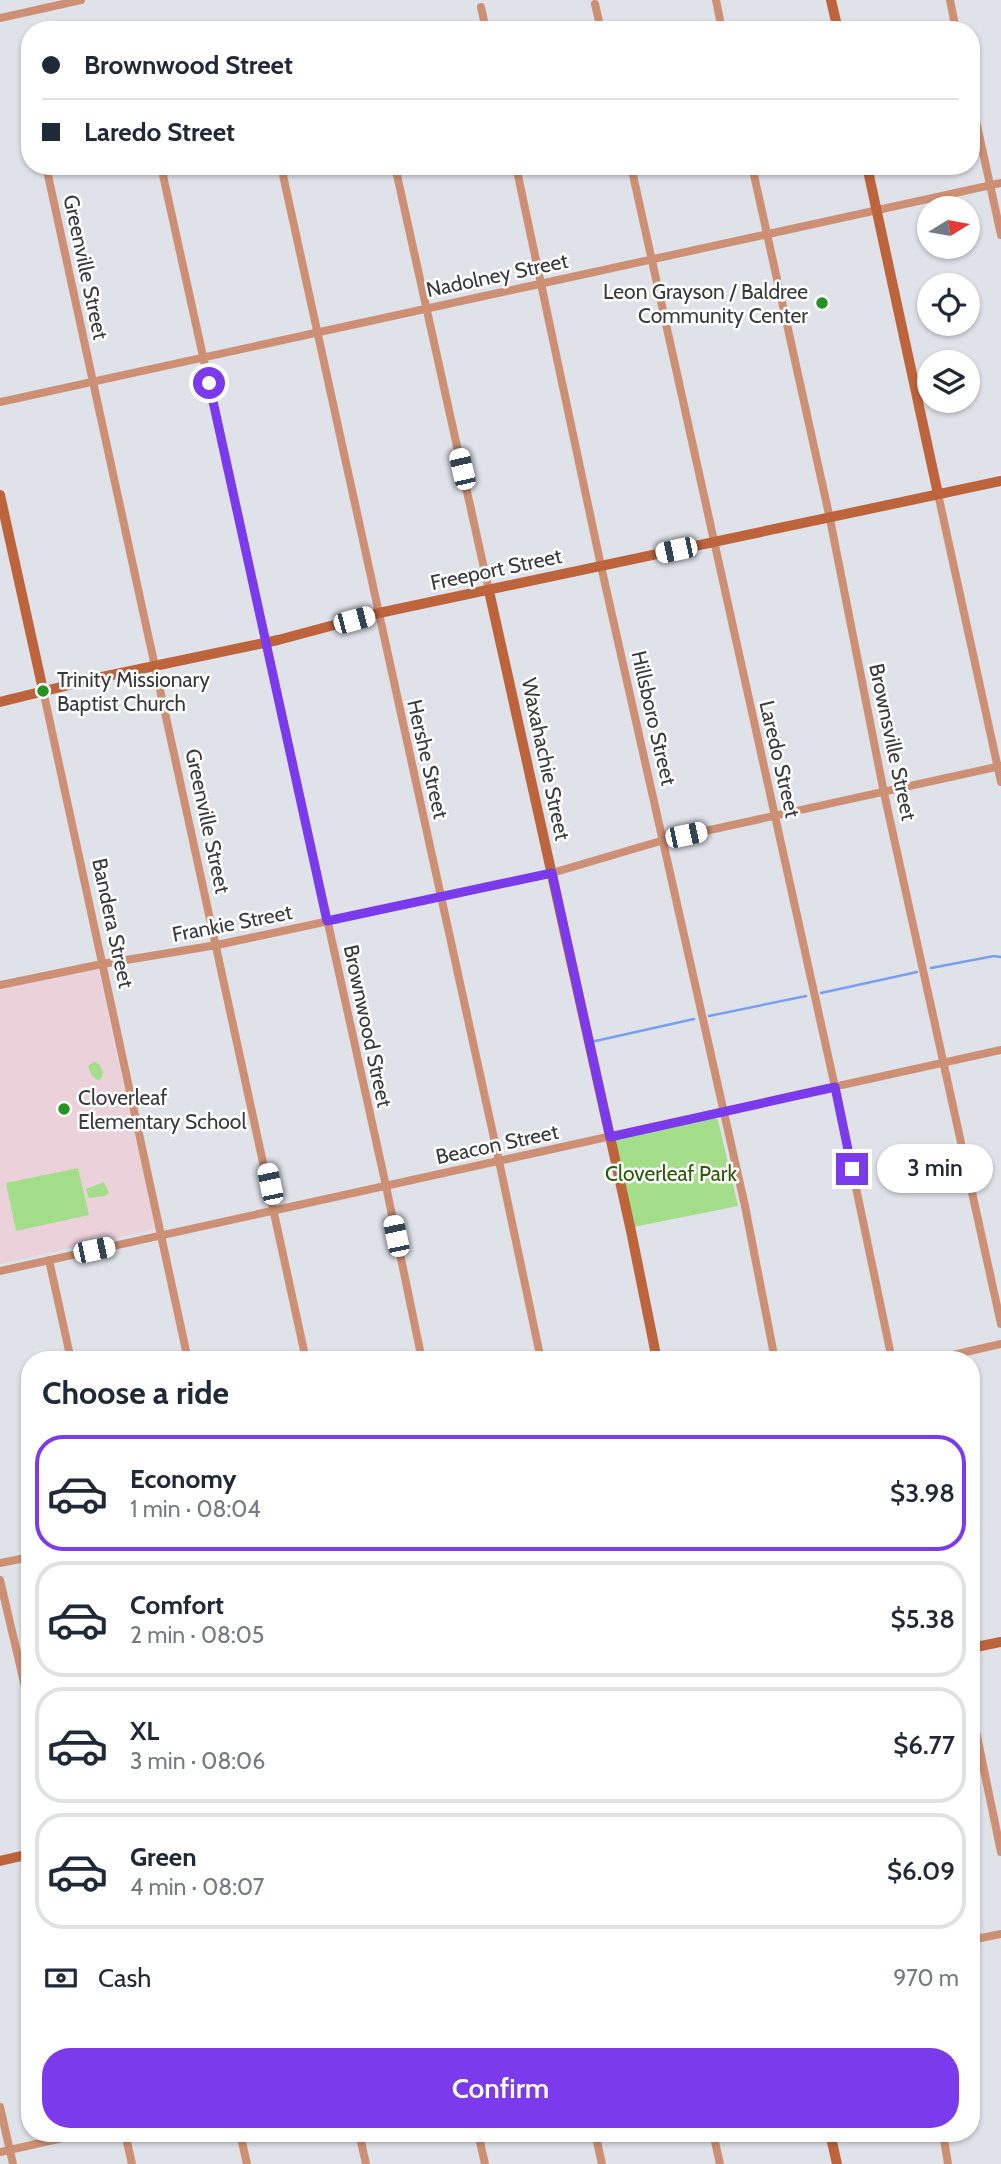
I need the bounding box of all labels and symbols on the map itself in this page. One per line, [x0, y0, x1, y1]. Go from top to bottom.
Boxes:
street label: Greenville Street [58, 192, 114, 342]
north arrow [917, 196, 980, 259]
street label: Nadolney Street [424, 248, 570, 302]
place label: Leon Grayson / Baldree Community Center [603, 279, 808, 328]
marker: Leon Grayson / Baldree Community Center [814, 295, 830, 311]
route start [193, 367, 225, 399]
car [448, 446, 477, 492]
car [654, 535, 699, 565]
street label: Freeport Street [428, 543, 564, 595]
car [331, 604, 378, 636]
street label: Hillsboro Street [626, 648, 682, 788]
street label: Brownsville Street [864, 661, 922, 823]
place label: Trinity Missionary Baptist Church [57, 667, 210, 716]
street label: Waxahachie Street [517, 676, 575, 842]
marker: Trinity Missionary Baptist Church [35, 683, 51, 699]
street label: Hershe Street [402, 697, 454, 821]
street label: Laredo Street [754, 698, 806, 820]
street label: Greenville Street [180, 746, 236, 896]
car [664, 820, 709, 850]
street label: Bandera Street [87, 856, 139, 990]
street label: Frankie Street [170, 899, 294, 947]
street label: Brownwood Street [339, 942, 397, 1110]
place label: Cloverleaf Elementary School [78, 1085, 246, 1134]
marker: Cloverleaf Elementary School [56, 1101, 72, 1117]
street label: Beacon Street [433, 1119, 561, 1169]
callout: 3 min [876, 1144, 992, 1194]
route end [836, 1153, 868, 1185]
car [256, 1161, 285, 1207]
park label: Cloverleaf Park [605, 1161, 737, 1186]
car [382, 1213, 411, 1259]
car [72, 1235, 117, 1265]

